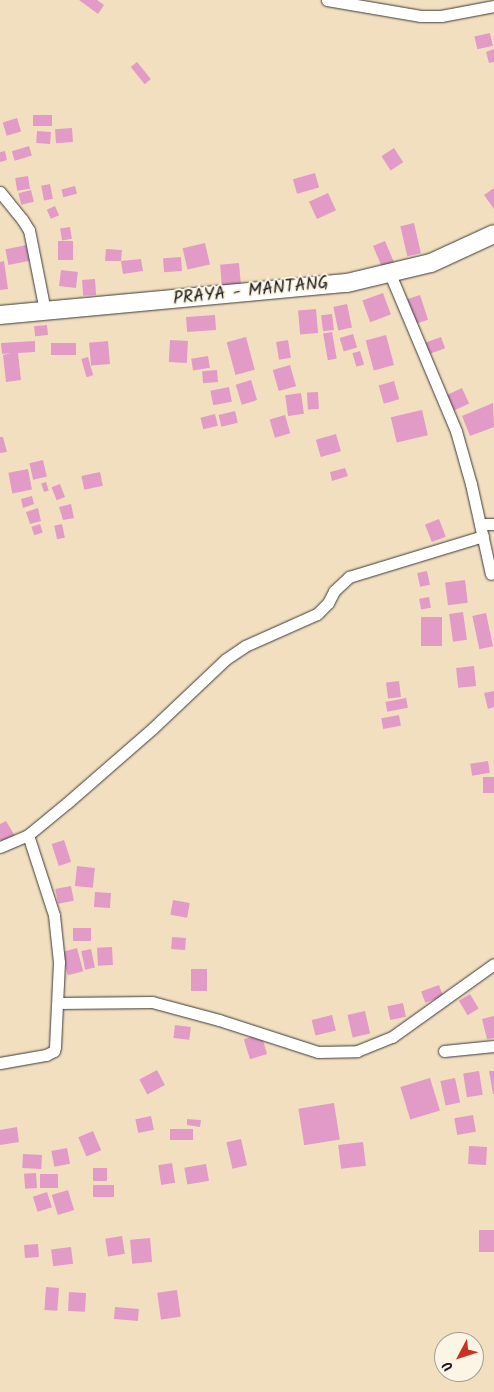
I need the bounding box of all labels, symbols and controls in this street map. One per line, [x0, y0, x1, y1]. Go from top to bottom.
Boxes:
street label: PRAYA - MANTANG [172, 273, 330, 311]
north arrow [434, 1332, 484, 1382]
text: U [437, 1356, 459, 1376]

